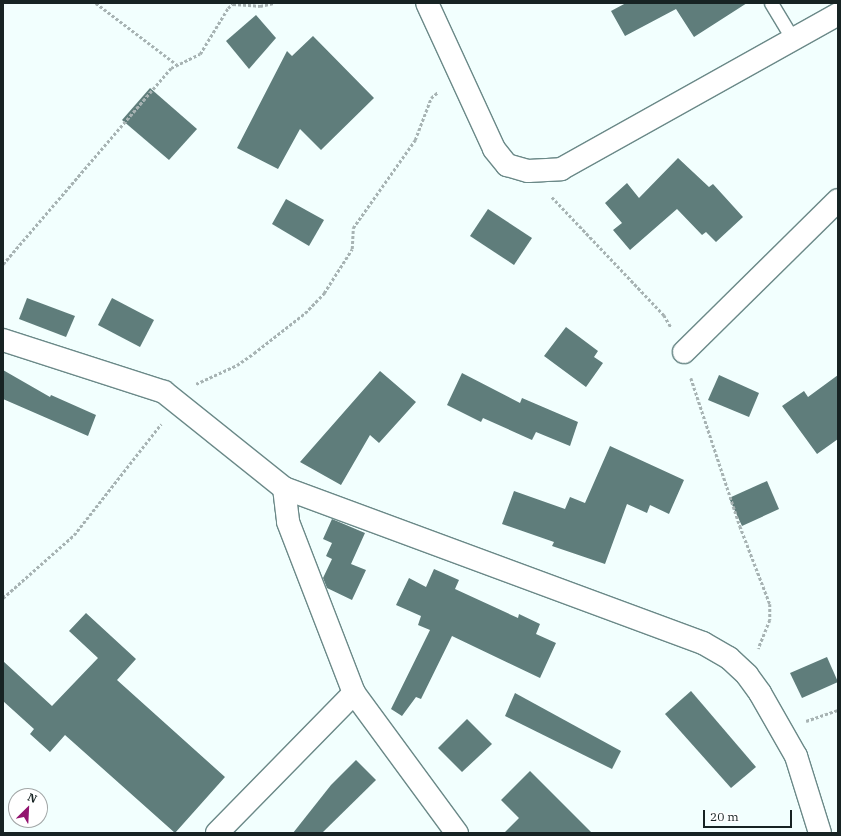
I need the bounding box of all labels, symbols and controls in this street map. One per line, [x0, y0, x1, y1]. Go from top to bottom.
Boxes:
north arrow [8, 788, 48, 828]
text: N [26, 790, 39, 806]
scale bar [705, 802, 794, 828]
text: 20 m [710, 809, 739, 824]

